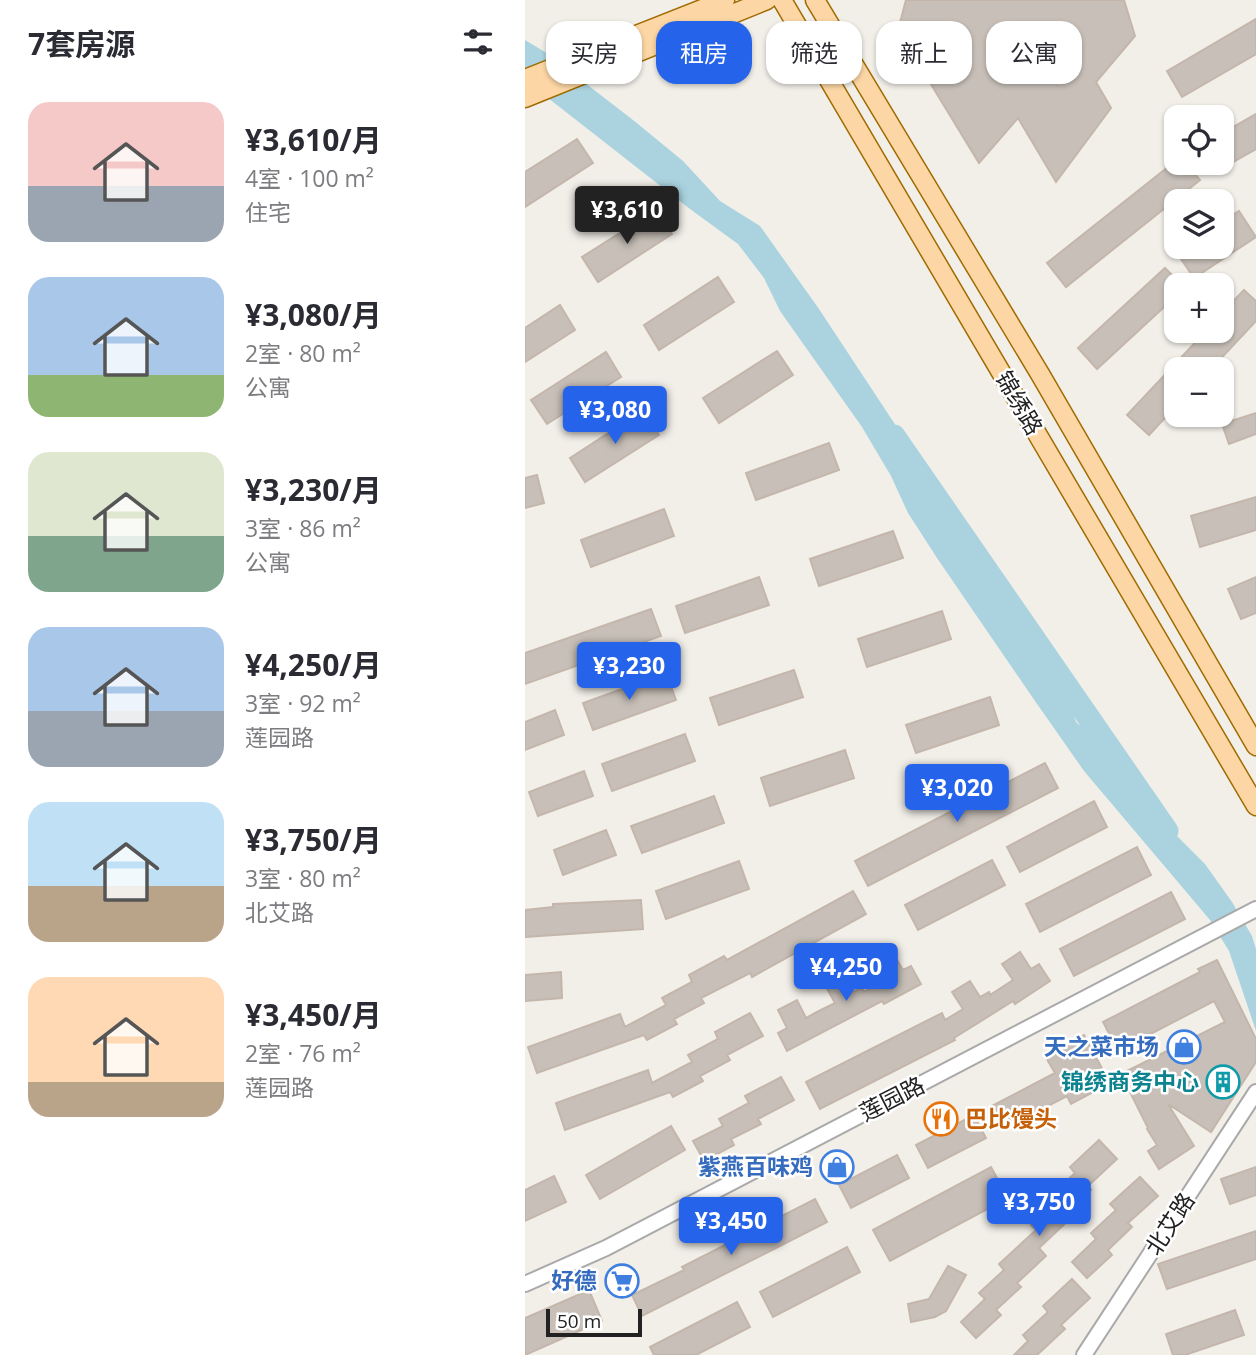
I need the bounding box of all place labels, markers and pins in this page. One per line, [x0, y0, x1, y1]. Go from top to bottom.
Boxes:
pin: ¥3,610 [570, 187, 684, 246]
pin: ¥3,080 [558, 386, 672, 446]
pin: ¥3,230 [572, 642, 686, 702]
pin: ¥3,020 [900, 764, 1014, 824]
pin: ¥4,250 [789, 944, 903, 1003]
shop icon: 天之菜市场 [1165, 1028, 1203, 1066]
place label: 天之菜市场 [1044, 1030, 1159, 1062]
building icon: 锦绣商务中心 [1204, 1063, 1242, 1101]
place label: 锦绣商务中心 [1061, 1065, 1199, 1097]
restaurant icon: 巴比馒头 [922, 1100, 960, 1138]
place label: 巴比馒头 [965, 1102, 1057, 1134]
shop icon: 紫燕百味鸡 [818, 1148, 856, 1186]
place label: 紫燕百味鸡 [698, 1150, 813, 1182]
pin: ¥3,750 [982, 1178, 1096, 1238]
pin: ¥3,450 [674, 1198, 788, 1257]
supermarket icon: 好德 [603, 1262, 641, 1300]
place label: 好德 [551, 1264, 597, 1296]

